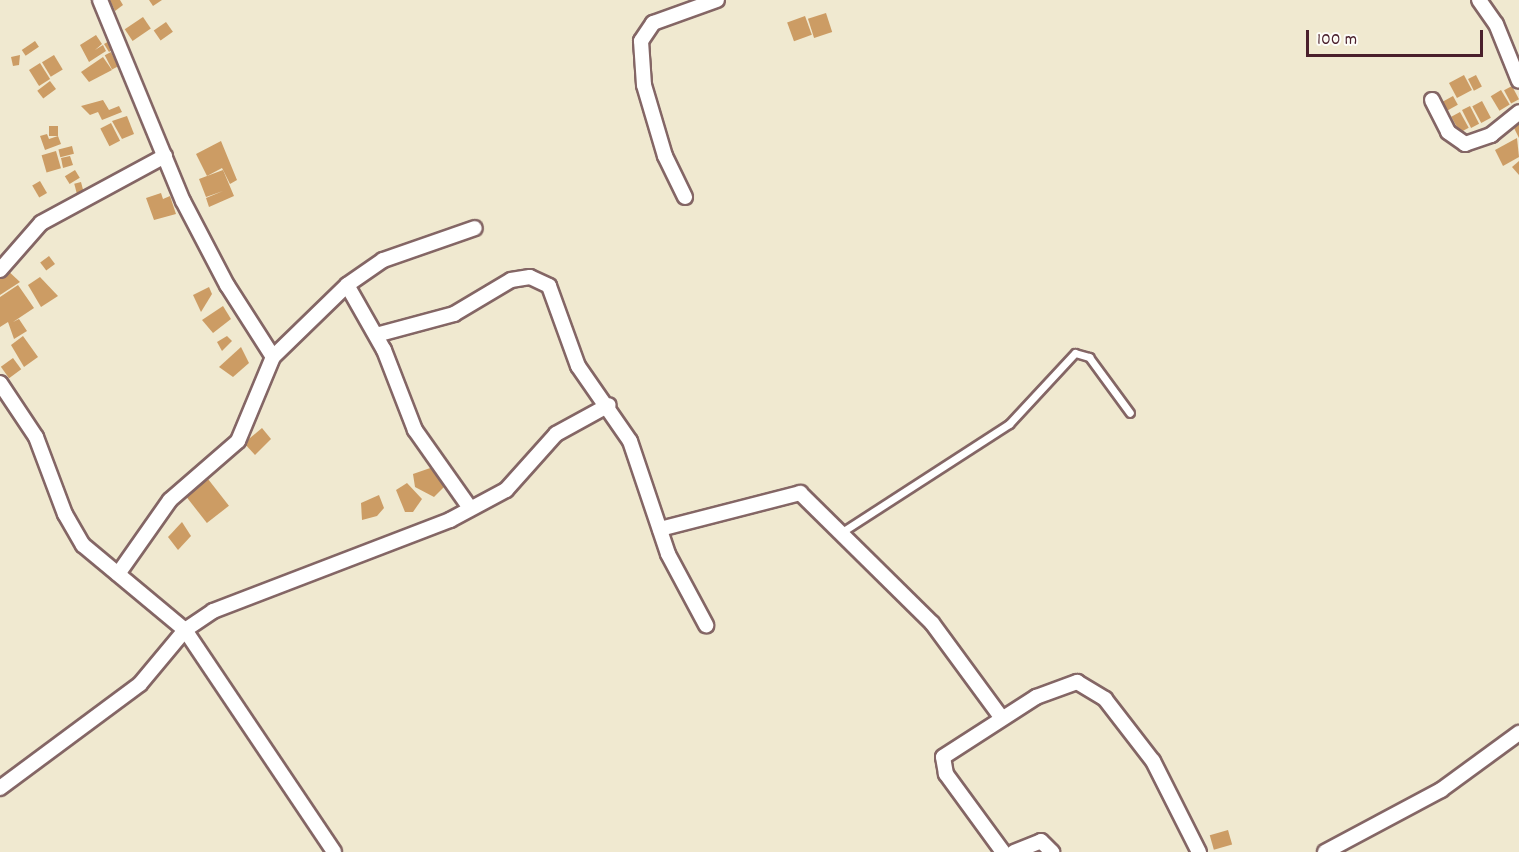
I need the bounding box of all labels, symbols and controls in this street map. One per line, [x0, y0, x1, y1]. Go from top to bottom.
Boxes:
scale bar [1309, 18, 1486, 56]
text: 100 m [1317, 28, 1357, 53]

